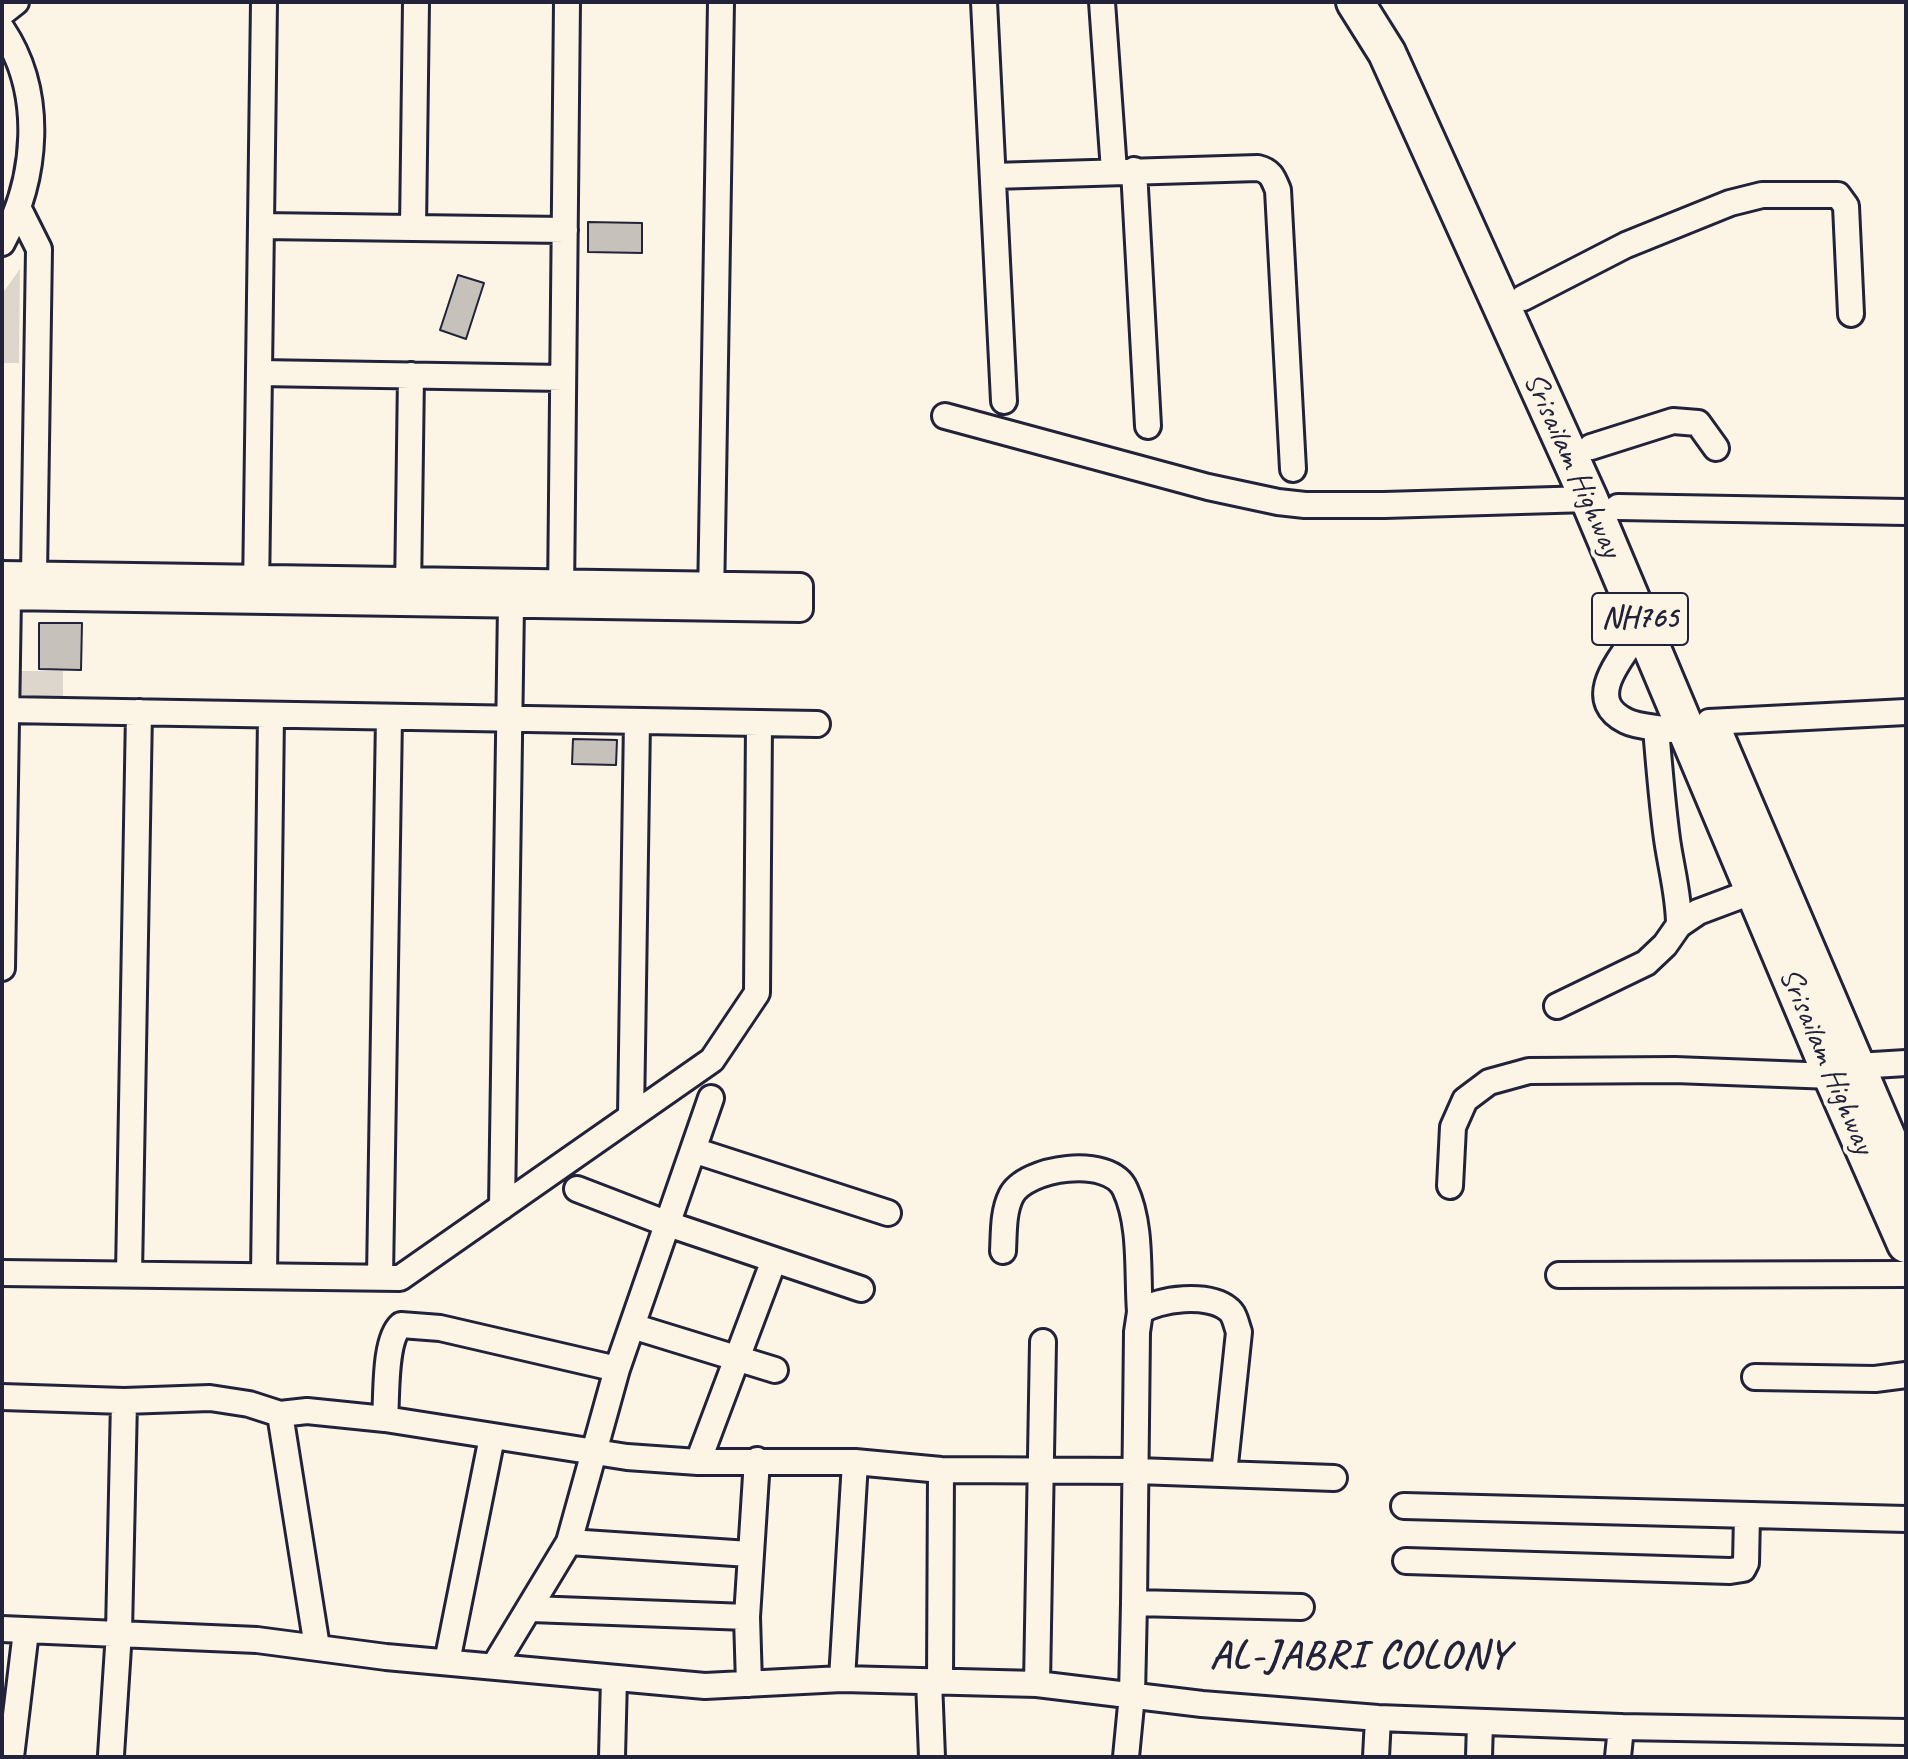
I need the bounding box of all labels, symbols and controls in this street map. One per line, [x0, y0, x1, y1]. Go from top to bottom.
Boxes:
street label: Srisailam Highway [1514, 367, 1630, 563]
road number: NH765 [1592, 593, 1688, 645]
street label: Srisailam Highway [1770, 962, 1882, 1160]
district label: AL-JABRI COLONY [1212, 1633, 1508, 1681]

